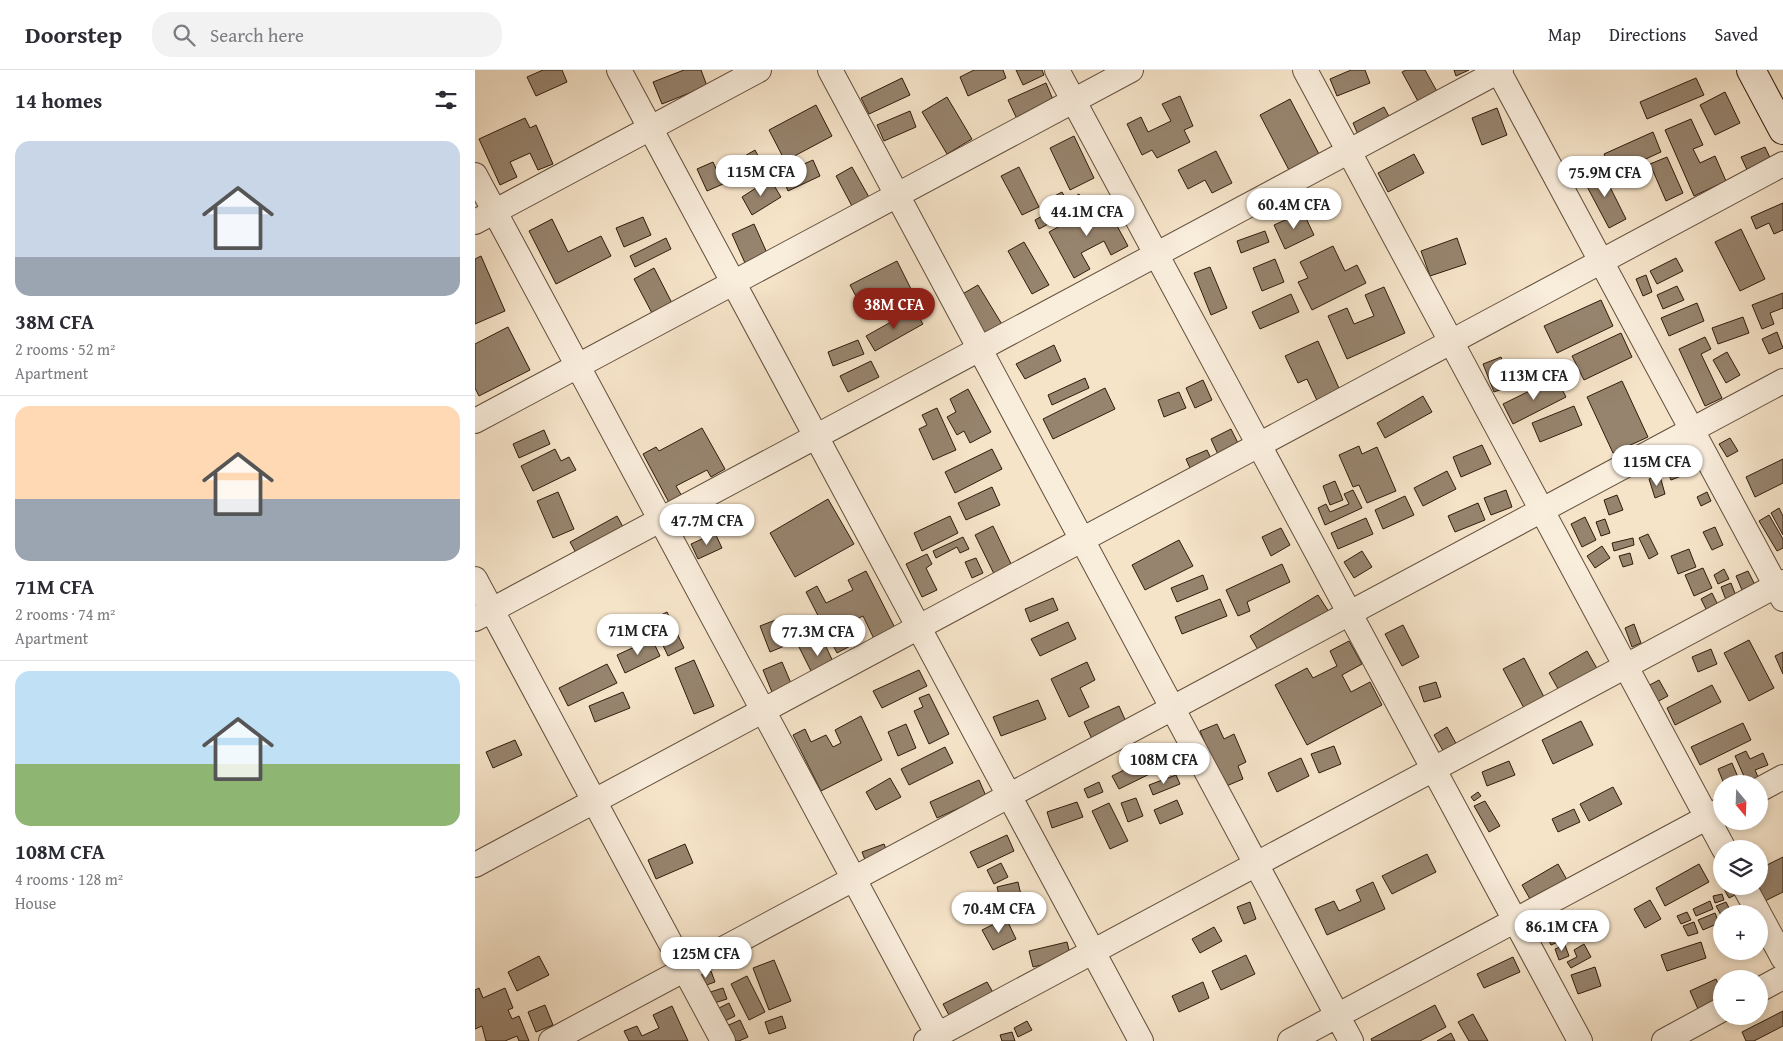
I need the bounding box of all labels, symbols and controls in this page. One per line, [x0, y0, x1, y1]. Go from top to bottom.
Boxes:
search box [152, 12, 502, 57]
text: Doorstep [25, 17, 122, 52]
icon: search [170, 21, 198, 49]
text: Search here [210, 21, 304, 49]
text: Map [1548, 21, 1581, 48]
text: Directions [1609, 21, 1686, 48]
text: Saved [1714, 21, 1758, 48]
text: 14 homes [15, 85, 102, 116]
icon: filters [432, 86, 460, 114]
pin: 115M CFA [709, 154, 813, 197]
pin: 75.9M CFA [1548, 156, 1662, 198]
text: 115M CFA [727, 159, 795, 183]
text: 75.9M CFA [1568, 160, 1642, 184]
icon: home [193, 173, 283, 263]
pin: 60.4M CFA [1237, 188, 1351, 230]
text: 60.4M CFA [1257, 192, 1331, 216]
pin: 44.1M CFA [1030, 194, 1144, 237]
text: 44.1M CFA [1050, 199, 1124, 223]
pin: 38M CFA [848, 288, 940, 330]
text: 38M CFA [864, 292, 924, 316]
text: 38M CFA [15, 306, 94, 337]
text: 2 rooms · 52 m² [15, 337, 115, 361]
pin: 113M CFA [1482, 358, 1586, 401]
text: Apartment [15, 361, 88, 385]
text: 113M CFA [1500, 363, 1568, 387]
icon: home [193, 439, 283, 529]
pin: 115M CFA [1605, 444, 1709, 487]
text: 115M CFA [1623, 449, 1691, 473]
pin: 47.7M CFA [650, 504, 764, 546]
text: 47.7M CFA [670, 508, 744, 532]
text: 71M CFA [15, 571, 94, 602]
text: 2 rooms · 74 m² [15, 602, 115, 626]
pin: 71M CFA [592, 614, 684, 656]
pin: 77.3M CFA [761, 614, 875, 657]
text: 71M CFA [608, 618, 668, 642]
text: 77.3M CFA [781, 619, 855, 643]
text: Apartment [15, 626, 88, 650]
icon: home [193, 704, 283, 794]
pin: 108M CFA [1112, 742, 1216, 785]
text: 108M CFA [1130, 747, 1198, 771]
north arrow [1713, 775, 1767, 830]
map controls [1713, 775, 1768, 1025]
text: 108M CFA [15, 836, 105, 867]
button: layers [1713, 840, 1768, 895]
text: 4 rooms · 128 m² [15, 867, 123, 891]
text: House [15, 891, 56, 915]
pin: 70.4M CFA [942, 892, 1056, 934]
text: 70.4M CFA [962, 896, 1036, 920]
button: + [1713, 905, 1768, 960]
pin: 86.1M CFA [1505, 910, 1619, 952]
text: 86.1M CFA [1525, 914, 1599, 938]
pin: 125M CFA [654, 936, 758, 979]
text: 125M CFA [672, 941, 740, 965]
button: − [1713, 970, 1768, 1025]

